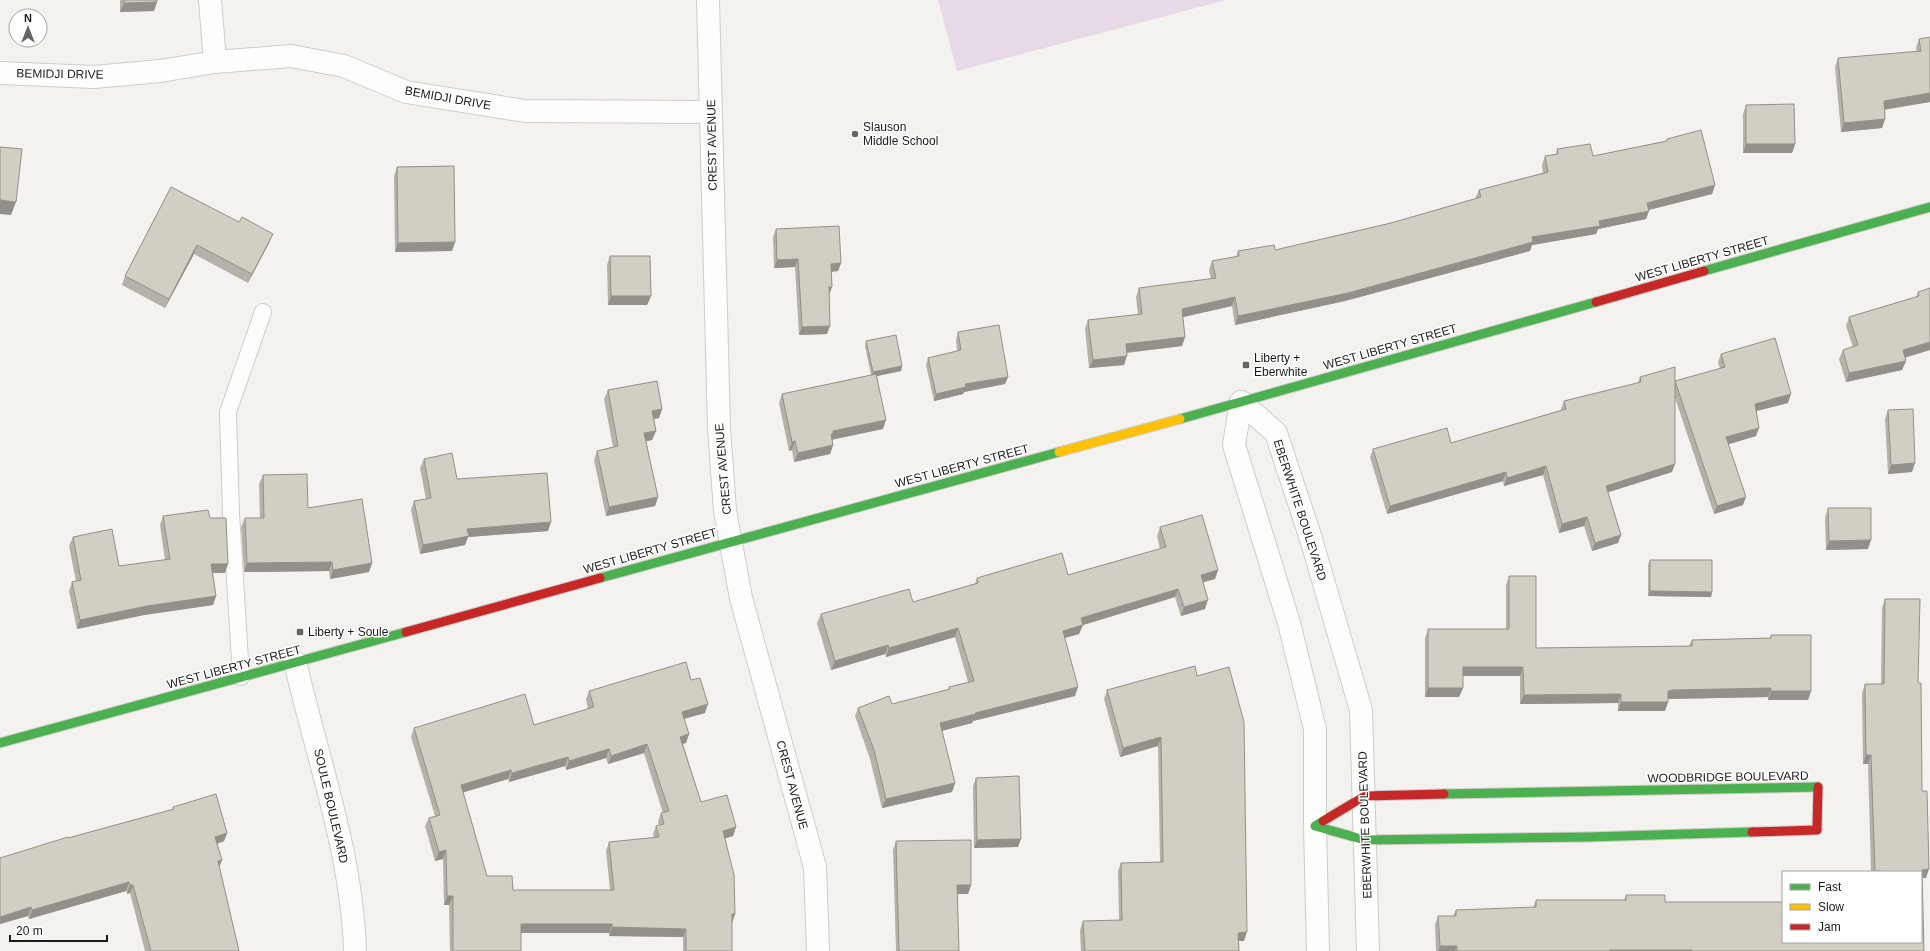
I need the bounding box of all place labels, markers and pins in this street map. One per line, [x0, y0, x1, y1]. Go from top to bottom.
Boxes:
place label: Slauson Middle School [863, 120, 938, 148]
marker: Slauson Middle School [850, 129, 860, 139]
place label: Liberty + Eberwhite [1254, 351, 1308, 379]
marker: Liberty + Eberwhite [1241, 360, 1251, 370]
place label: Liberty + Soule [308, 625, 389, 639]
marker: Liberty + Soule [295, 627, 305, 637]

